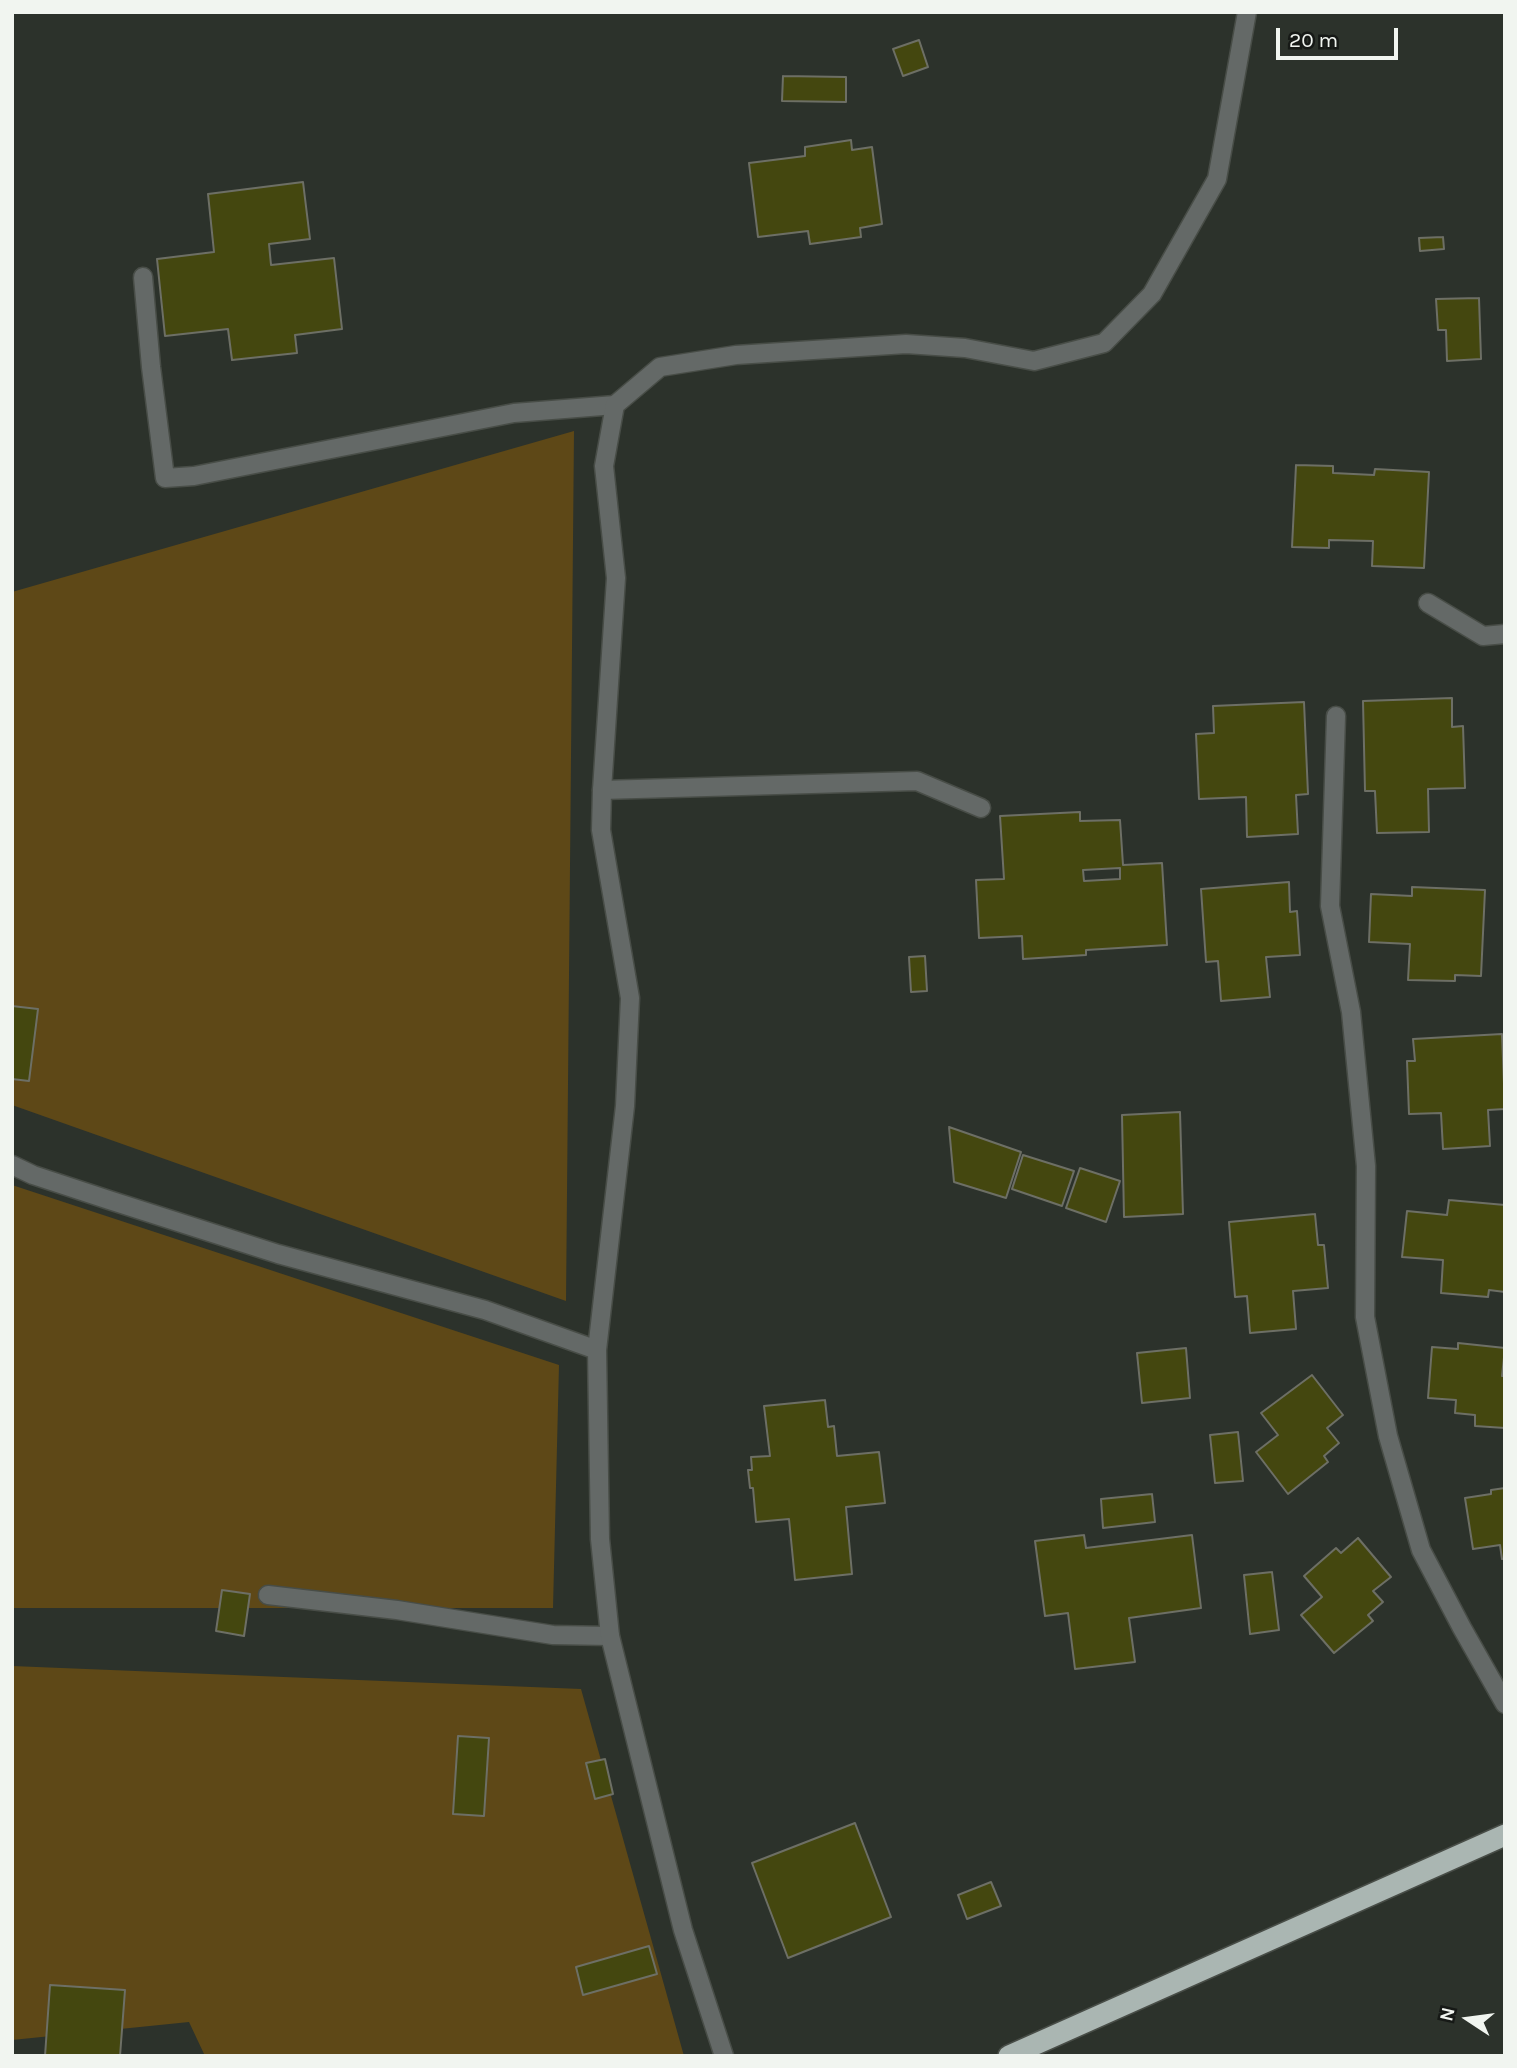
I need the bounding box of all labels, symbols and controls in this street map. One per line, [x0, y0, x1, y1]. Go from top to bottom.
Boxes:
scale bar [1279, 14, 1402, 58]
text: 20 m [1289, 28, 1338, 52]
north arrow [1433, 1984, 1503, 2054]
text: N [1435, 2005, 1460, 2023]

